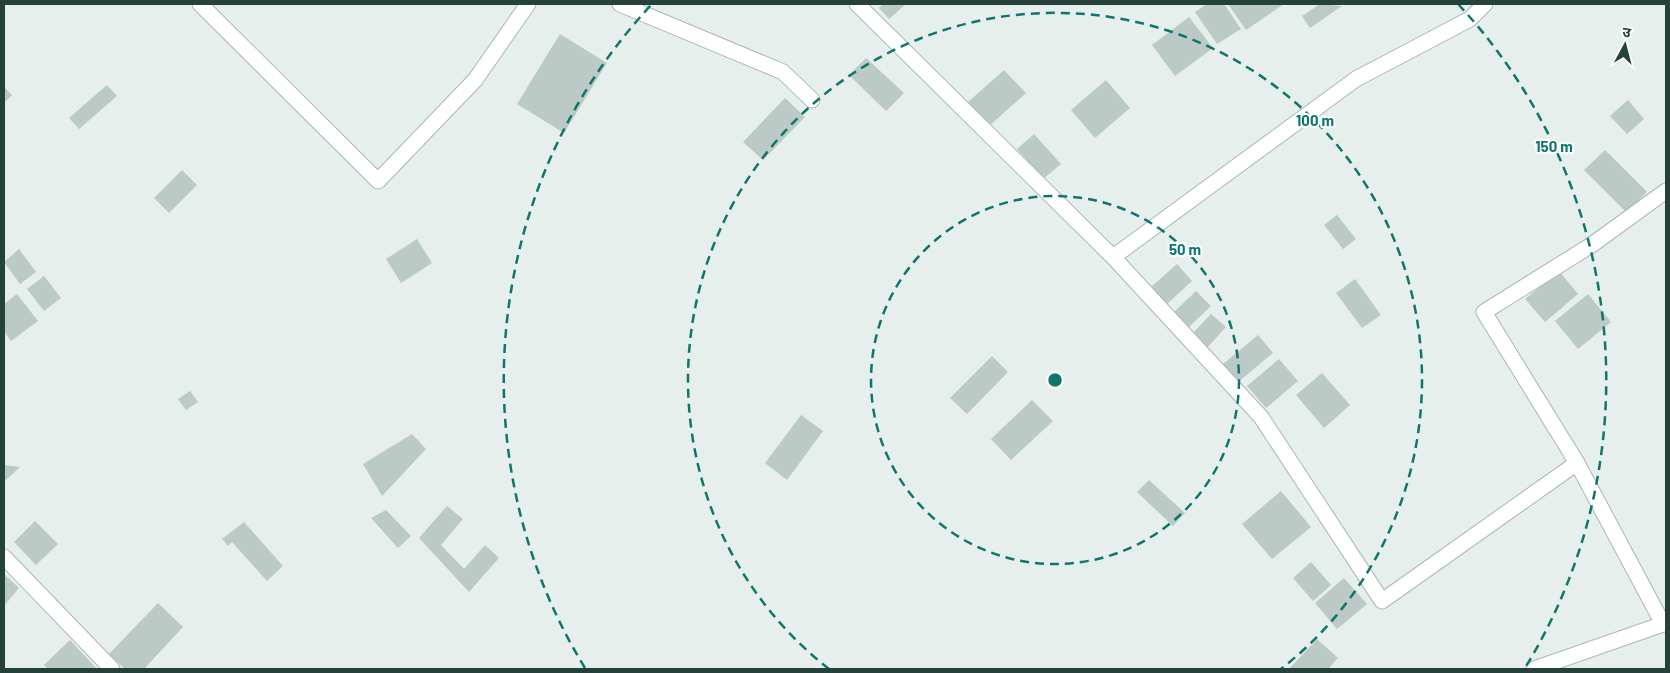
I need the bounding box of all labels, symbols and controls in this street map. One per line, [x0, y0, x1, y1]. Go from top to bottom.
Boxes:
north arrow [1600, 20, 1650, 70]
text: उ [1622, 23, 1633, 41]
text: 100 m [1296, 111, 1334, 129]
text: 150 m [1535, 137, 1573, 155]
text: 50 m [1169, 240, 1201, 258]
centre of rings [1046, 371, 1064, 389]

